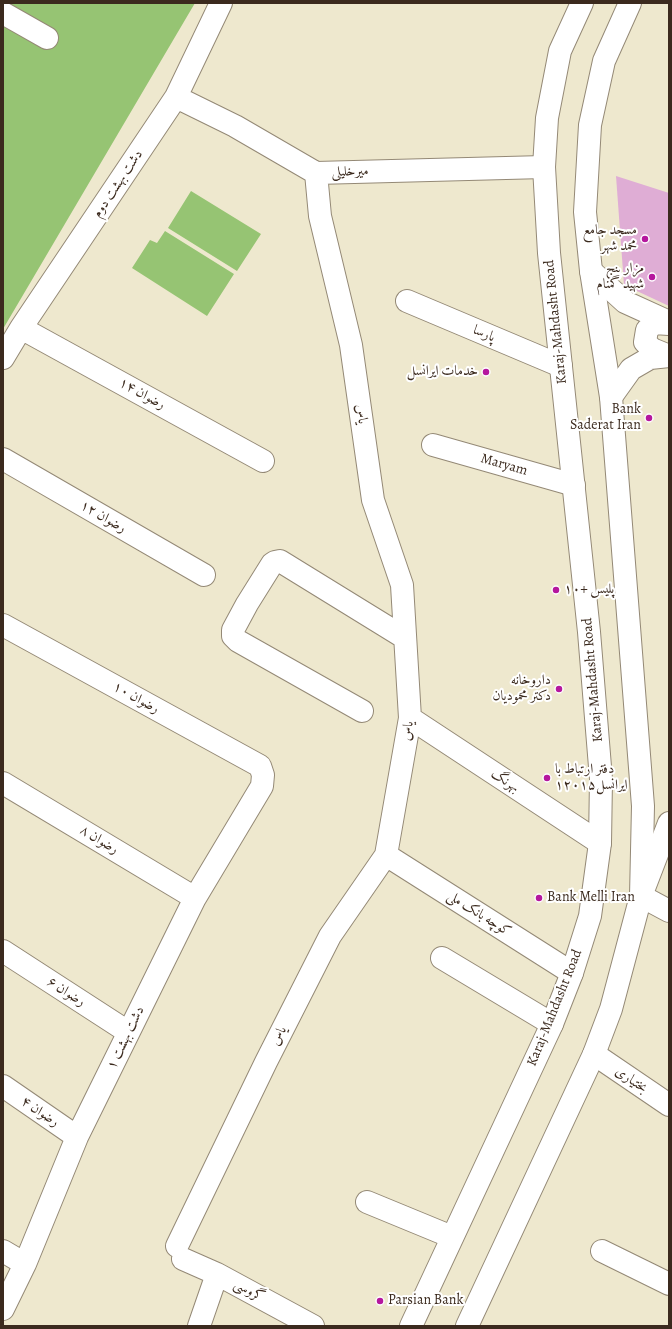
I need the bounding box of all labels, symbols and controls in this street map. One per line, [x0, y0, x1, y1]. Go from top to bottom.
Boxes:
street label: دشت بهشت دوم [89, 147, 147, 221]
street label: میرخلیلی [331, 163, 369, 181]
place label: مسجد جامع محمد شهر [583, 223, 637, 256]
marker: مسجد جامع محمد شهر [640, 234, 650, 244]
street label: Karaj-Mahdasht Road [541, 259, 571, 385]
place label: مزار پنج شهید گمنام [596, 261, 644, 294]
marker: مزار پنج شهید گمنام [647, 272, 657, 282]
street label: پارسا [470, 322, 498, 346]
place label: خدمات ایرانسل [407, 364, 478, 380]
marker: خدمات ایرانسل [481, 367, 491, 377]
street label: رضوان ۱۴ [116, 374, 168, 414]
place label: Bank Saderat Iran [570, 402, 641, 434]
street label: یاس [351, 403, 371, 425]
marker: Bank Saderat Iran [644, 413, 654, 423]
street label: Maryam [479, 450, 529, 480]
street label: رضوان ۱۲ [77, 497, 129, 537]
place label: پلیس +۱۰ [564, 582, 614, 598]
marker: پلیس +۱۰ [551, 585, 561, 595]
street label: Karaj-Mahdasht Road [579, 617, 607, 743]
place label: داروخانه دکتر محمودیان [493, 673, 551, 706]
street label: رضوان ۱۰ [110, 678, 162, 718]
marker: داروخانه دکتر محمودیان [554, 684, 564, 694]
street label: یاس [398, 720, 418, 742]
place label: دفتر ارتباط با ایرانسل۱۲۰۱۵ [555, 762, 628, 794]
street label: بهرنگ [488, 766, 522, 796]
marker: دفتر ارتباط با ایرانسل۱۲۰۱۵ [542, 773, 552, 783]
street label: رضوان ۸ [77, 822, 121, 858]
street label: کوچه بانک ملی [444, 888, 514, 940]
place label: Bank Melli Iran [547, 890, 635, 906]
marker: Bank Melli Iran [534, 893, 544, 903]
street label: Karaj-Mahdasht Road [524, 947, 586, 1069]
street label: رضوان ۶ [44, 973, 88, 1011]
street label: دشت بهشت ۱ [104, 1004, 148, 1072]
street label: یاس [267, 1023, 291, 1049]
street label: بختیاری [612, 1063, 650, 1097]
street label: رضوان ۴ [18, 1093, 62, 1131]
street label: گروسی [231, 1276, 267, 1306]
place label: Parsian Bank [388, 1293, 463, 1309]
marker: Parsian Bank [375, 1296, 385, 1306]

